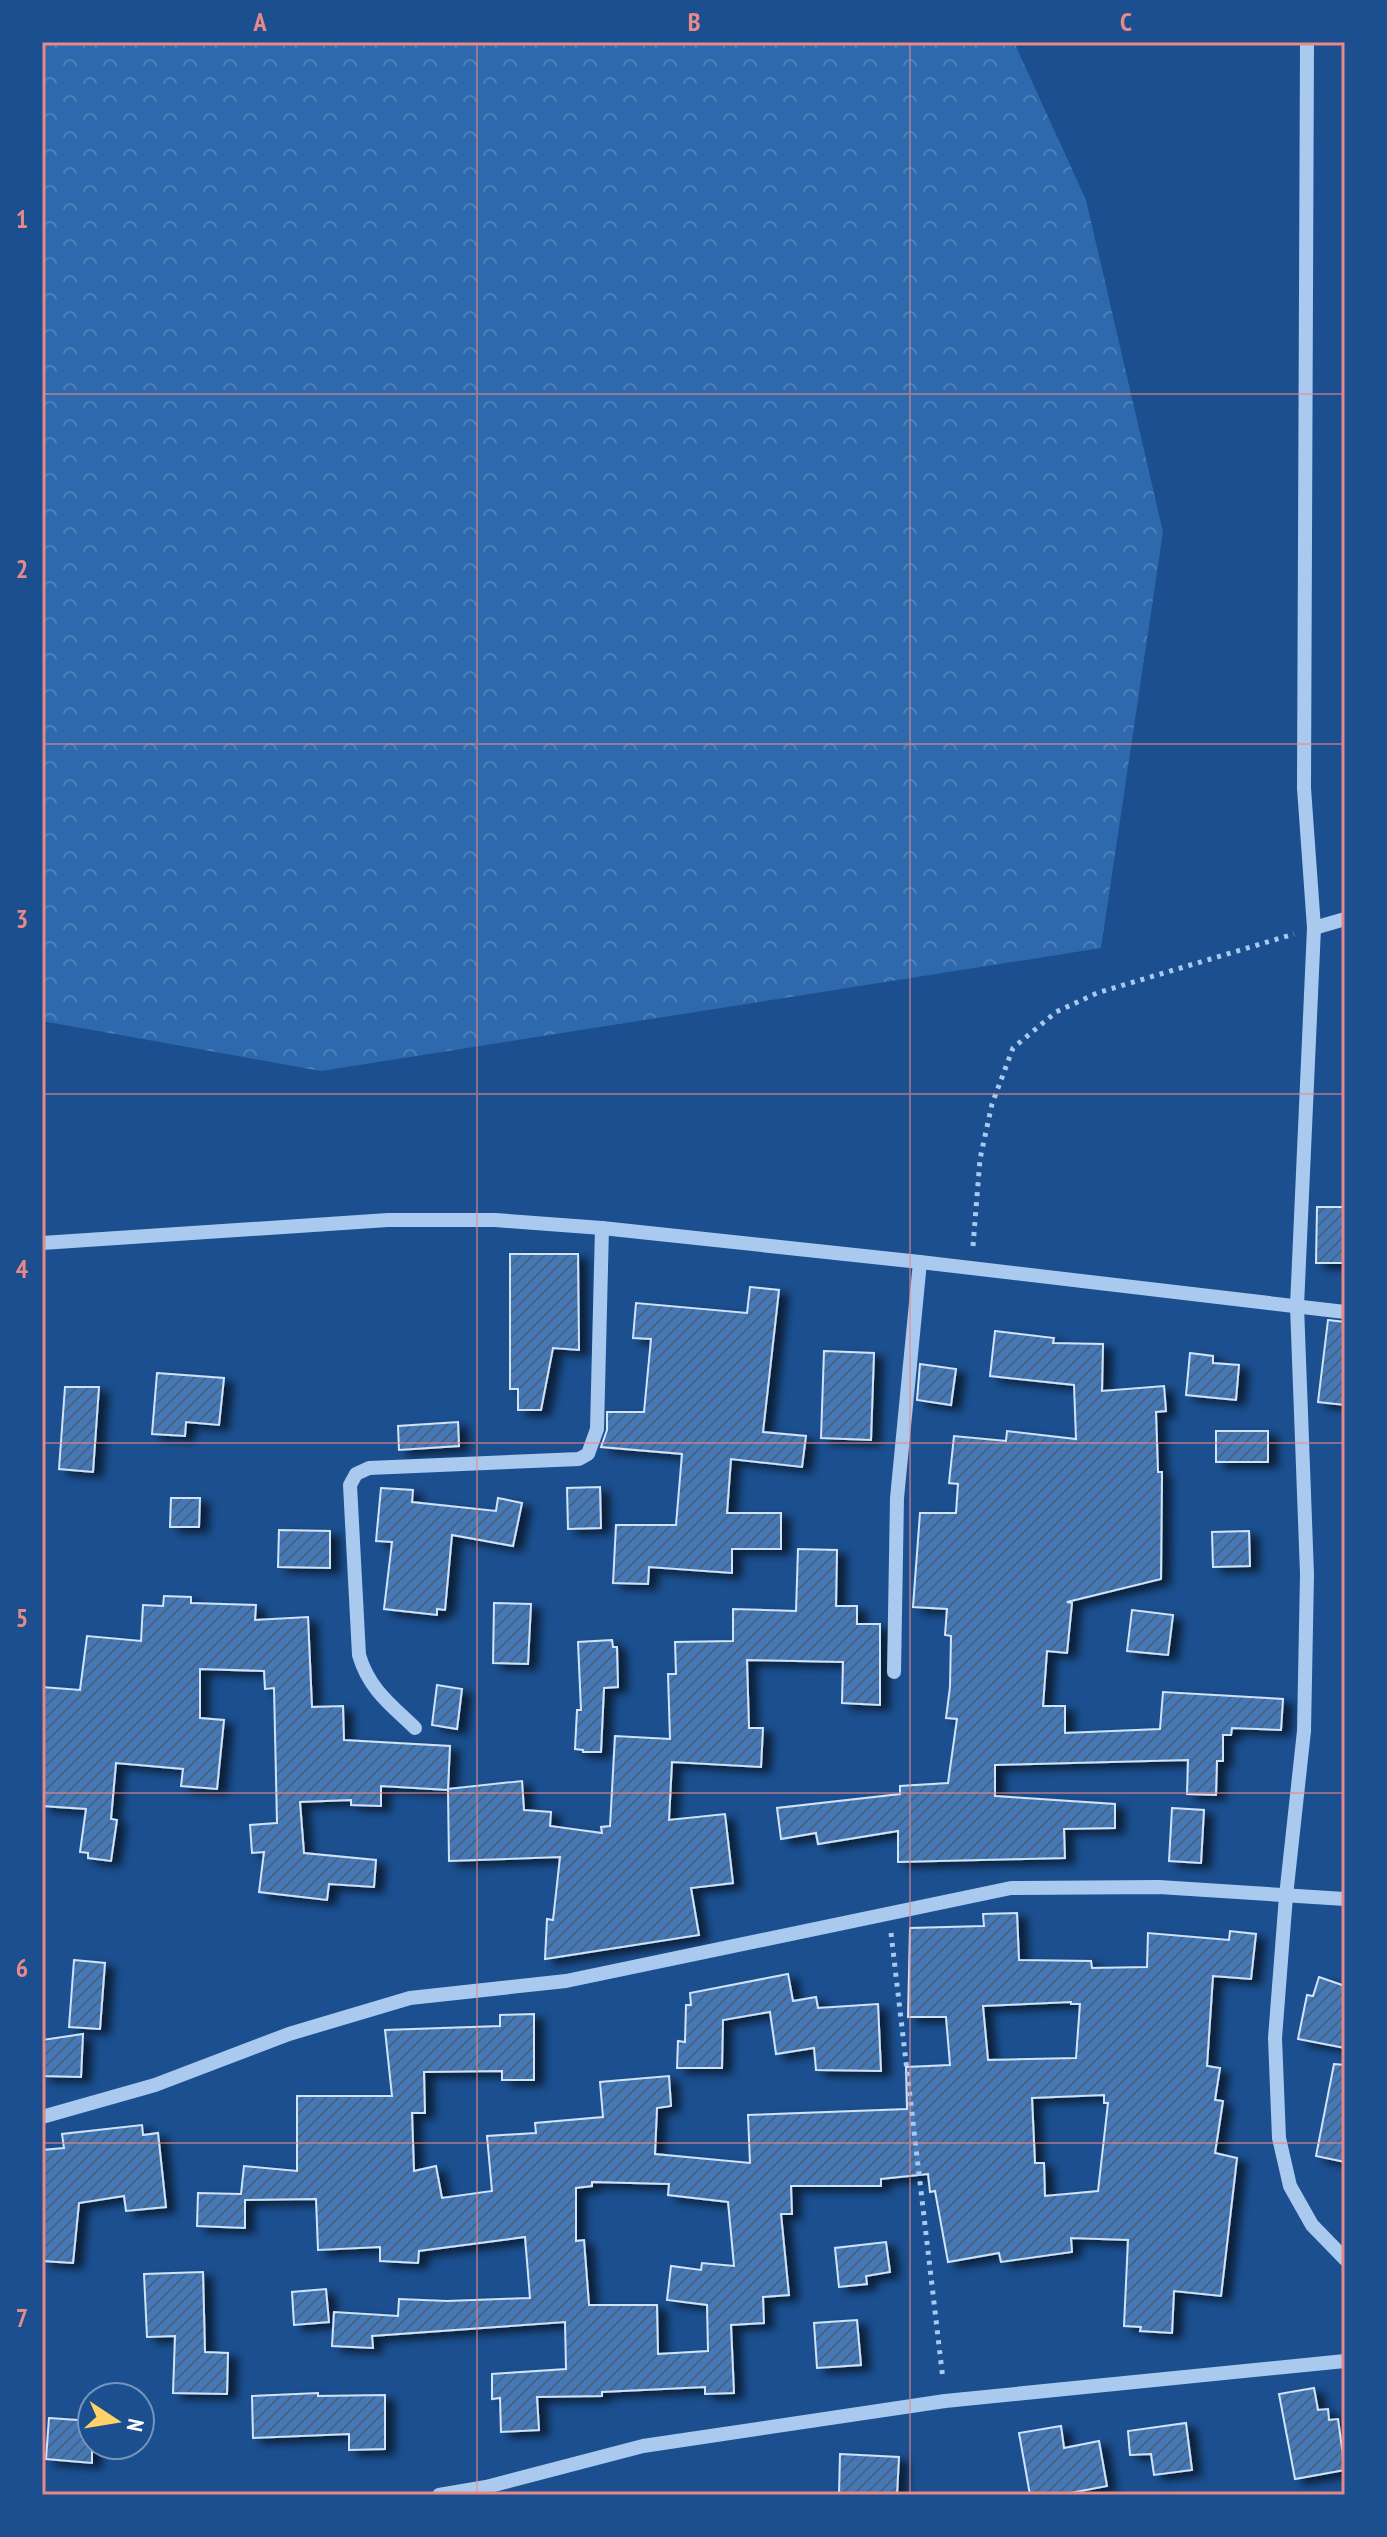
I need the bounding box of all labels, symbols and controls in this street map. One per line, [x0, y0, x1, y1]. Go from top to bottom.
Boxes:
text: A [252, 5, 267, 38]
text: B [688, 5, 701, 38]
text: C [1120, 5, 1132, 38]
text: 1 [16, 202, 28, 235]
text: 2 [16, 552, 28, 585]
text: 3 [16, 902, 28, 935]
text: 4 [16, 1252, 29, 1285]
text: 5 [16, 1601, 28, 1634]
text: 6 [16, 1951, 28, 1984]
text: 7 [16, 2301, 28, 2334]
north arrow [76, 2381, 156, 2461]
text: N [121, 2416, 150, 2434]

